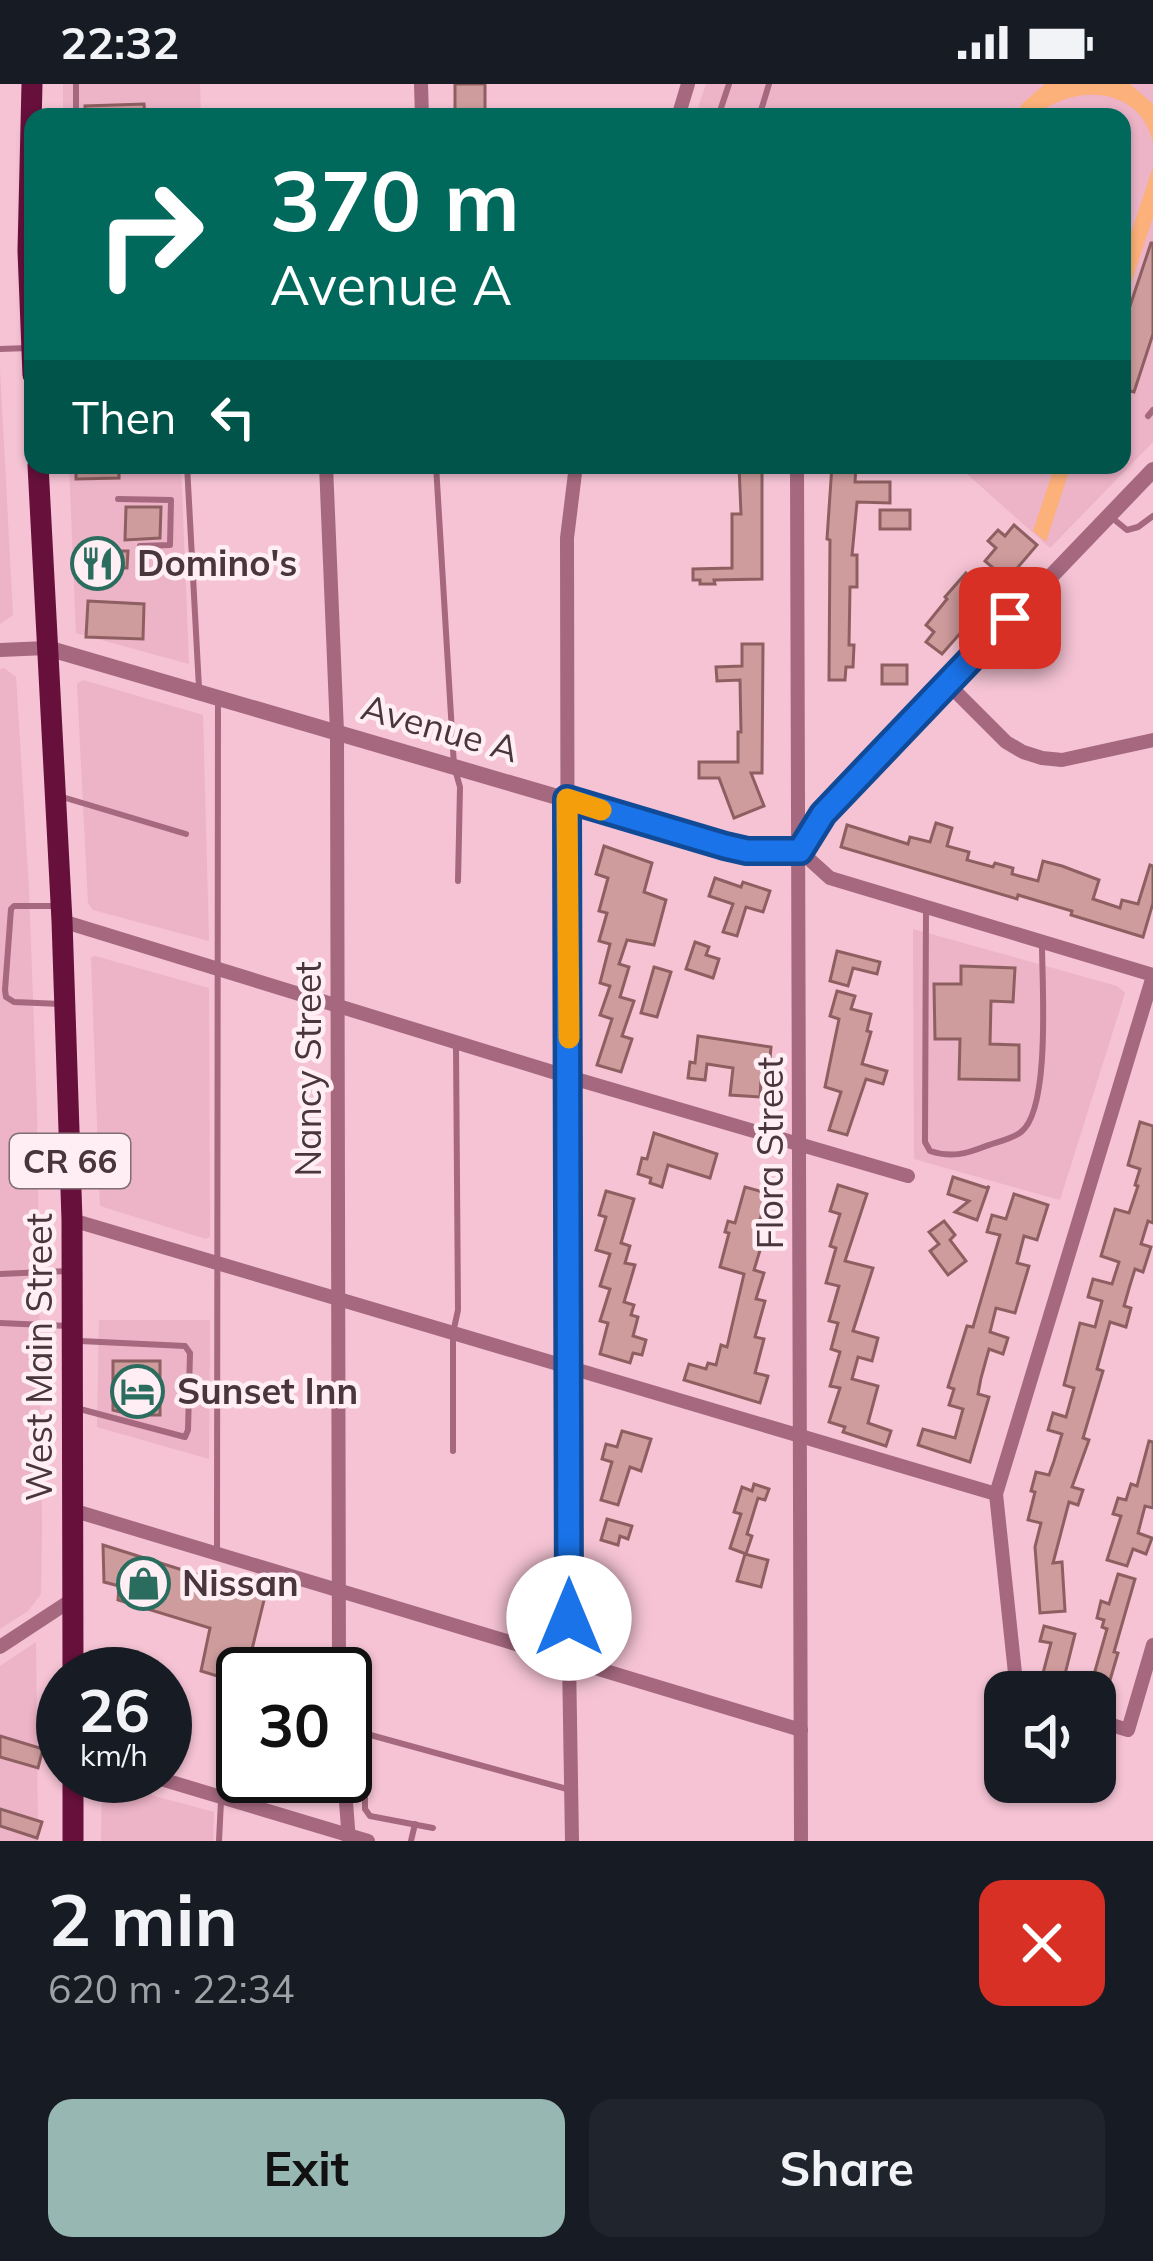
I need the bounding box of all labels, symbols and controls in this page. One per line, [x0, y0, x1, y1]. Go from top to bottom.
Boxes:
text: 22:32 [60, 14, 179, 70]
text: 370 m [270, 147, 520, 252]
icon: right [72, 156, 228, 312]
text: Avenue A [270, 251, 512, 319]
icon: left [200, 384, 266, 450]
text: Then [72, 389, 176, 445]
restaurant icon: Domino's [70, 535, 126, 591]
place label: Domino's [137, 540, 297, 585]
pin [959, 567, 1061, 669]
icon: arrive [977, 585, 1043, 651]
street label: Avenue A [356, 684, 524, 771]
street label: Nancy Street [285, 961, 330, 1177]
street label: Flora Street [747, 1057, 792, 1249]
road number: CR 66 [10, 1134, 130, 1188]
street label: West Main Street [16, 1213, 61, 1501]
hotel icon: Sunset Inn [110, 1363, 166, 1419]
place label: Sunset Inn [177, 1368, 358, 1413]
shop icon: Nissan [115, 1555, 171, 1611]
position arrow [506, 1555, 632, 1681]
place label: Nissan [182, 1560, 299, 1605]
speed limit sign: 30 [216, 1647, 372, 1803]
map controls [984, 1671, 1116, 1803]
button: sound [984, 1671, 1116, 1803]
text: 26 [78, 1672, 150, 1747]
text: km/h [80, 1736, 148, 1774]
text: 2 min [48, 1874, 238, 1964]
button: close [979, 1880, 1105, 2006]
text: 620 m · 22:34 [48, 1964, 294, 2013]
button: Exit [48, 2099, 565, 2237]
button: Share [589, 2099, 1105, 2237]

